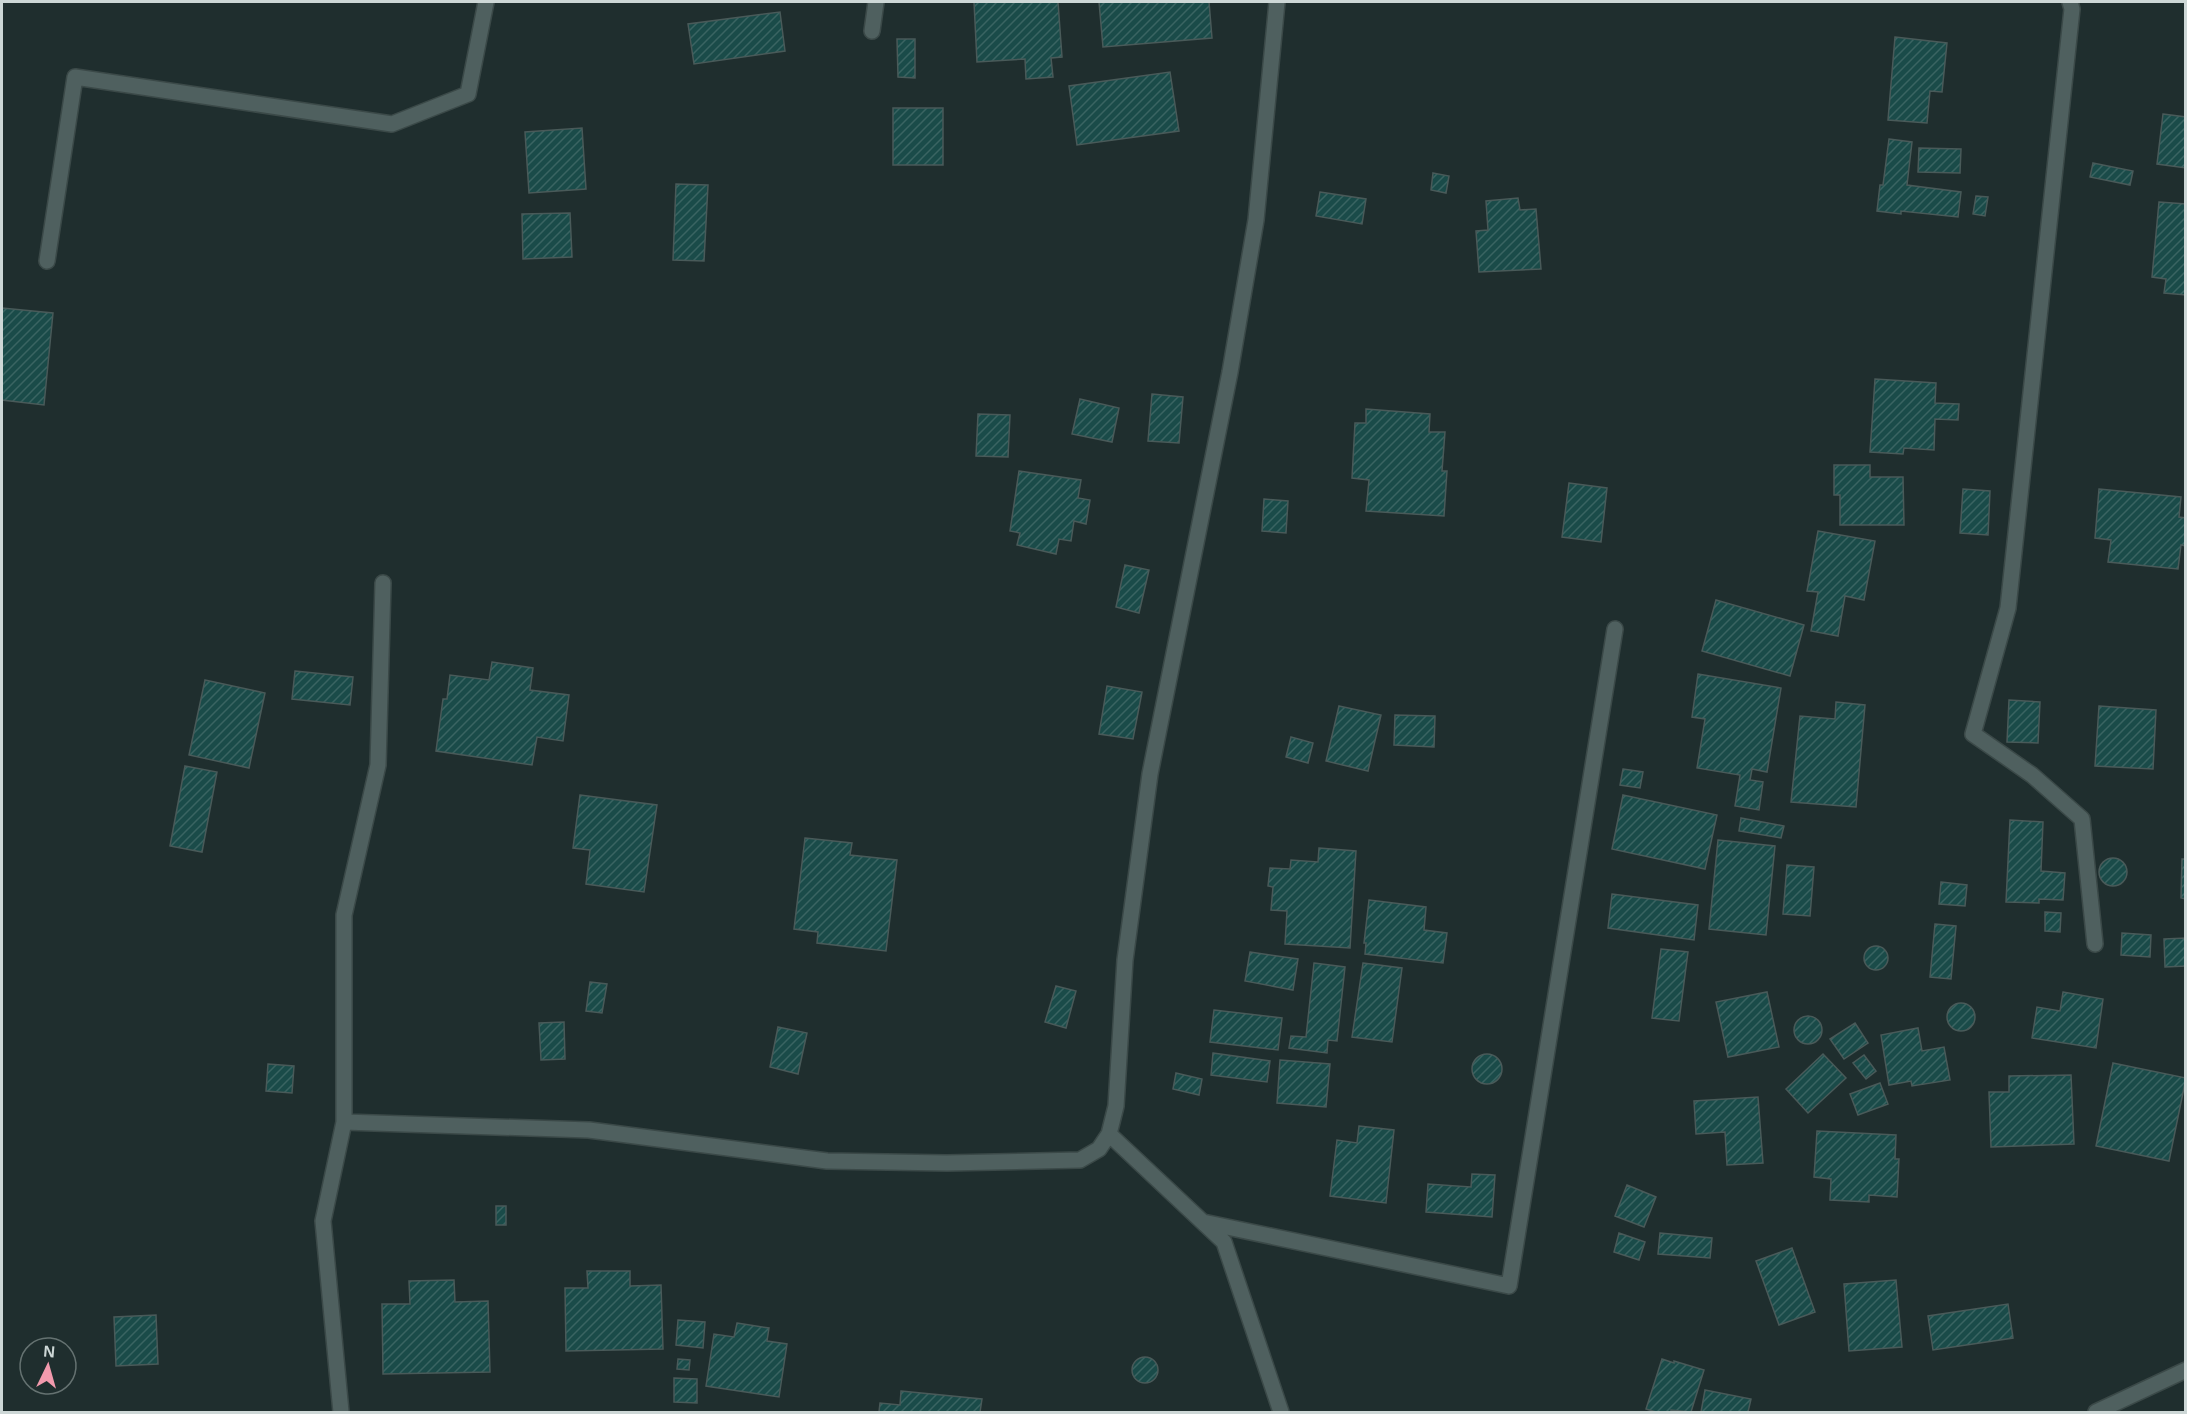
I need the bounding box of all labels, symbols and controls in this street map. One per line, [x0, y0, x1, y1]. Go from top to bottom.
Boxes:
north arrow [18, 1336, 78, 1396]
text: N [43, 1343, 56, 1361]

